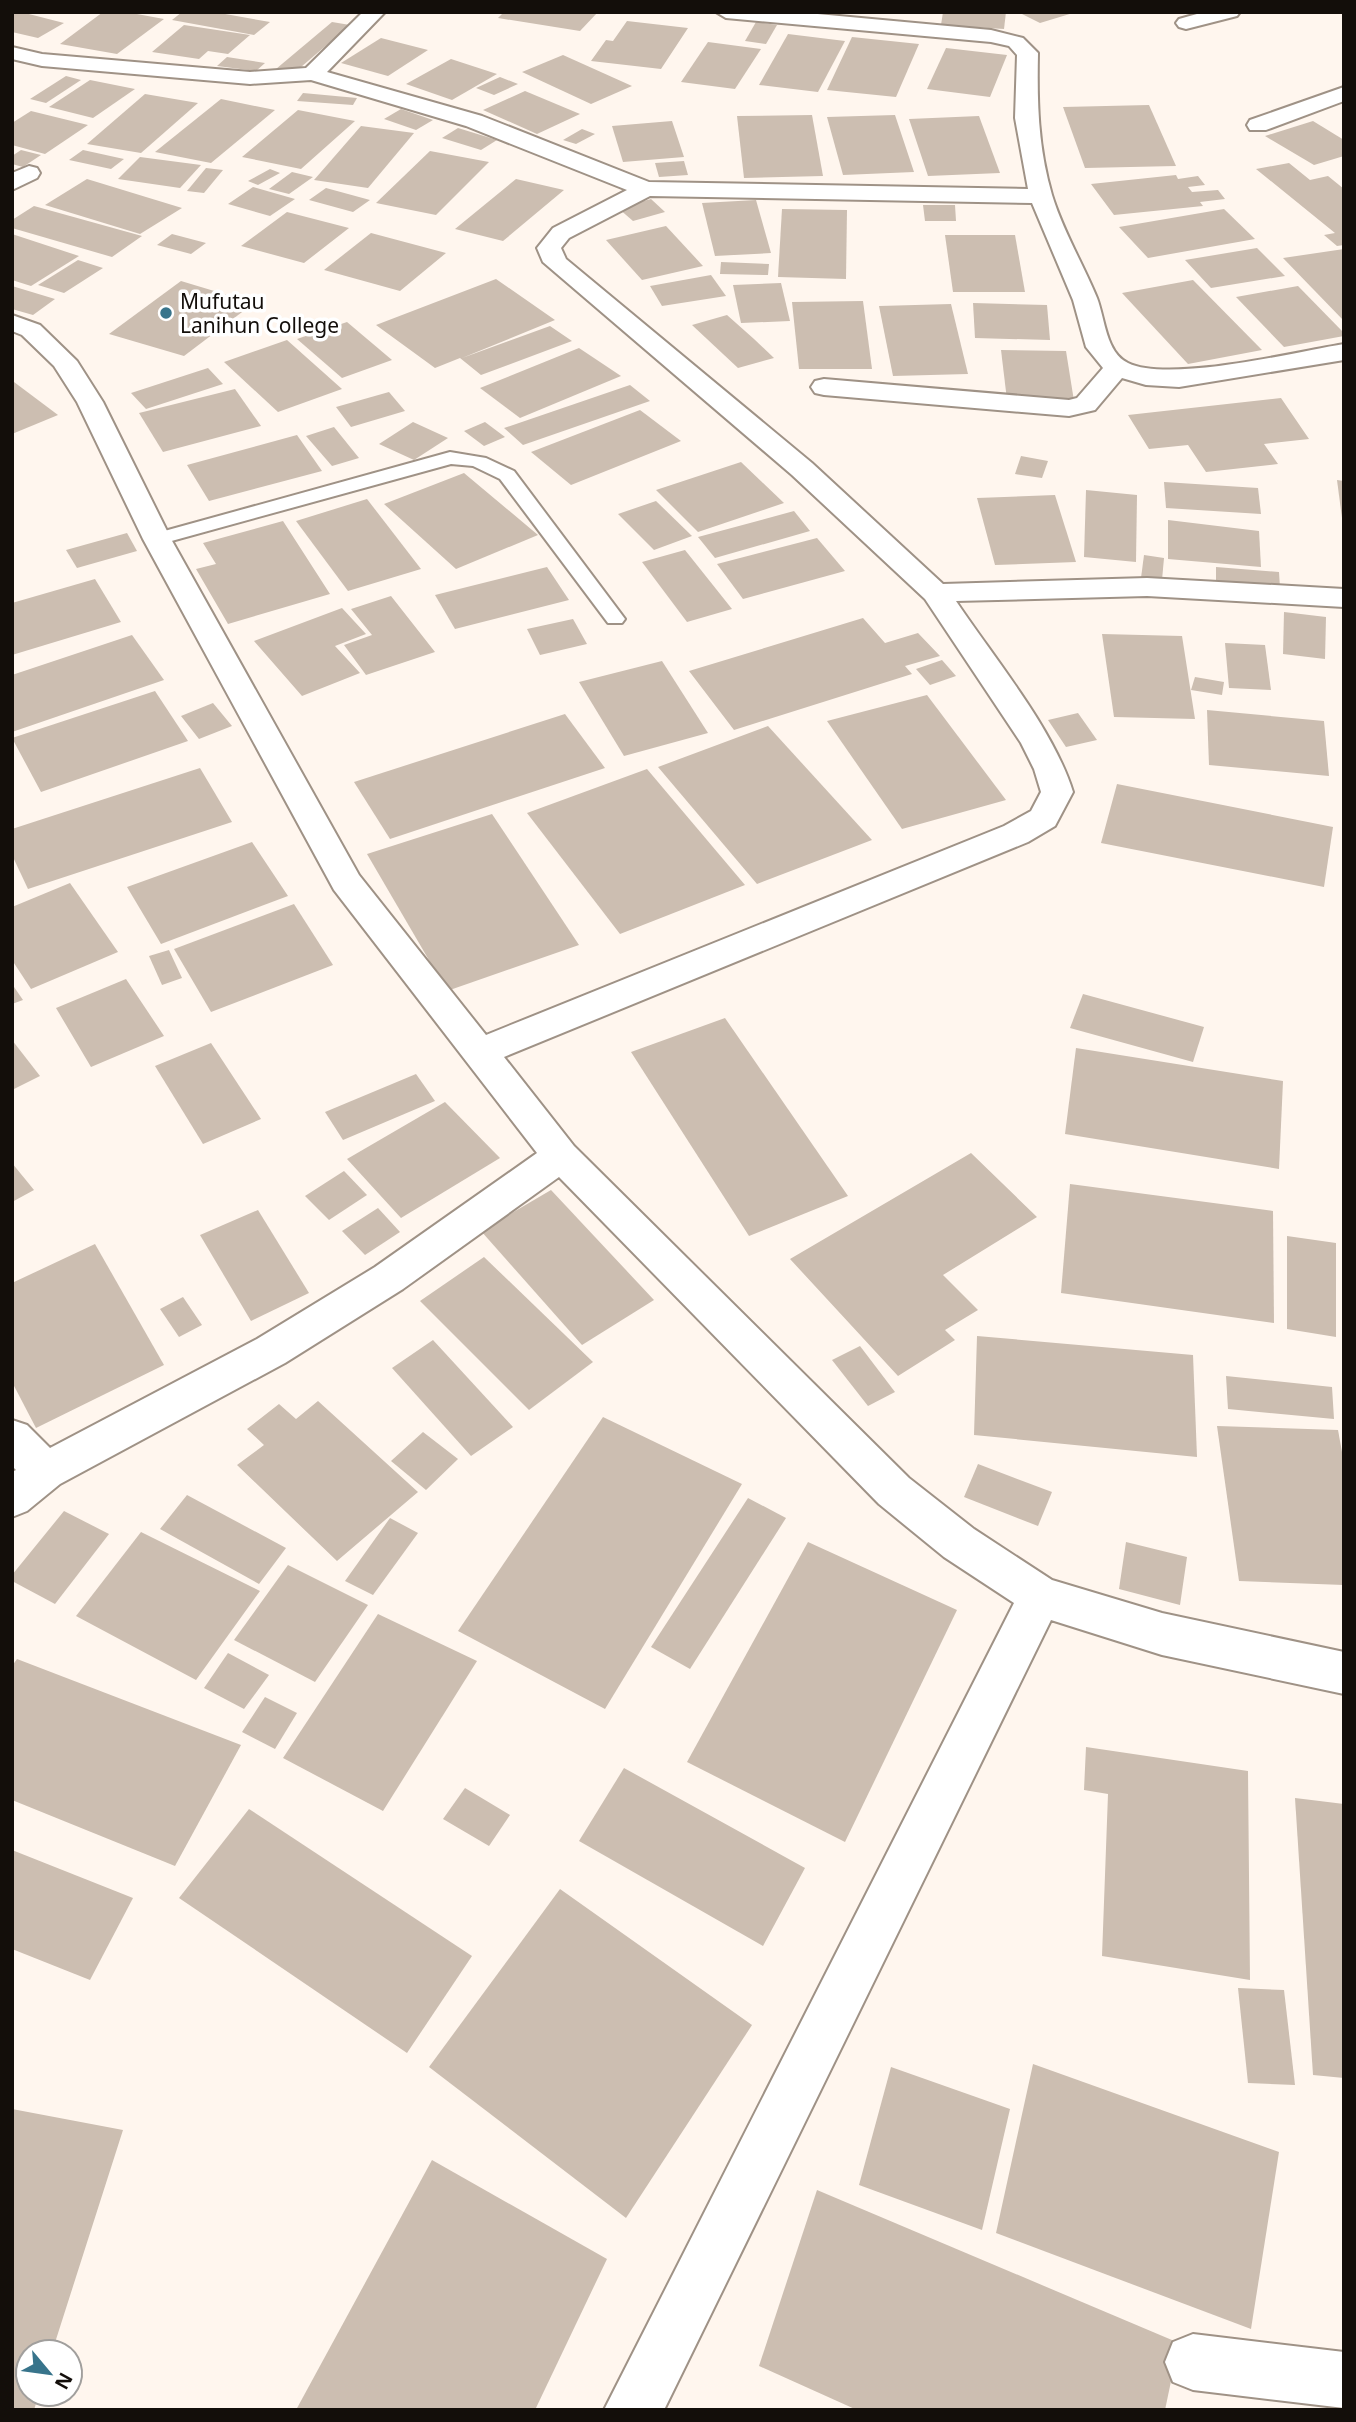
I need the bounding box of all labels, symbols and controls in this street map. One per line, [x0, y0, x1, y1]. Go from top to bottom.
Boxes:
place label: Mufutau Lanihun College [180, 287, 339, 339]
marker: Mufutau Lanihun College [158, 305, 174, 321]
north arrow [14, 2338, 84, 2408]
text: N [49, 2368, 79, 2394]

